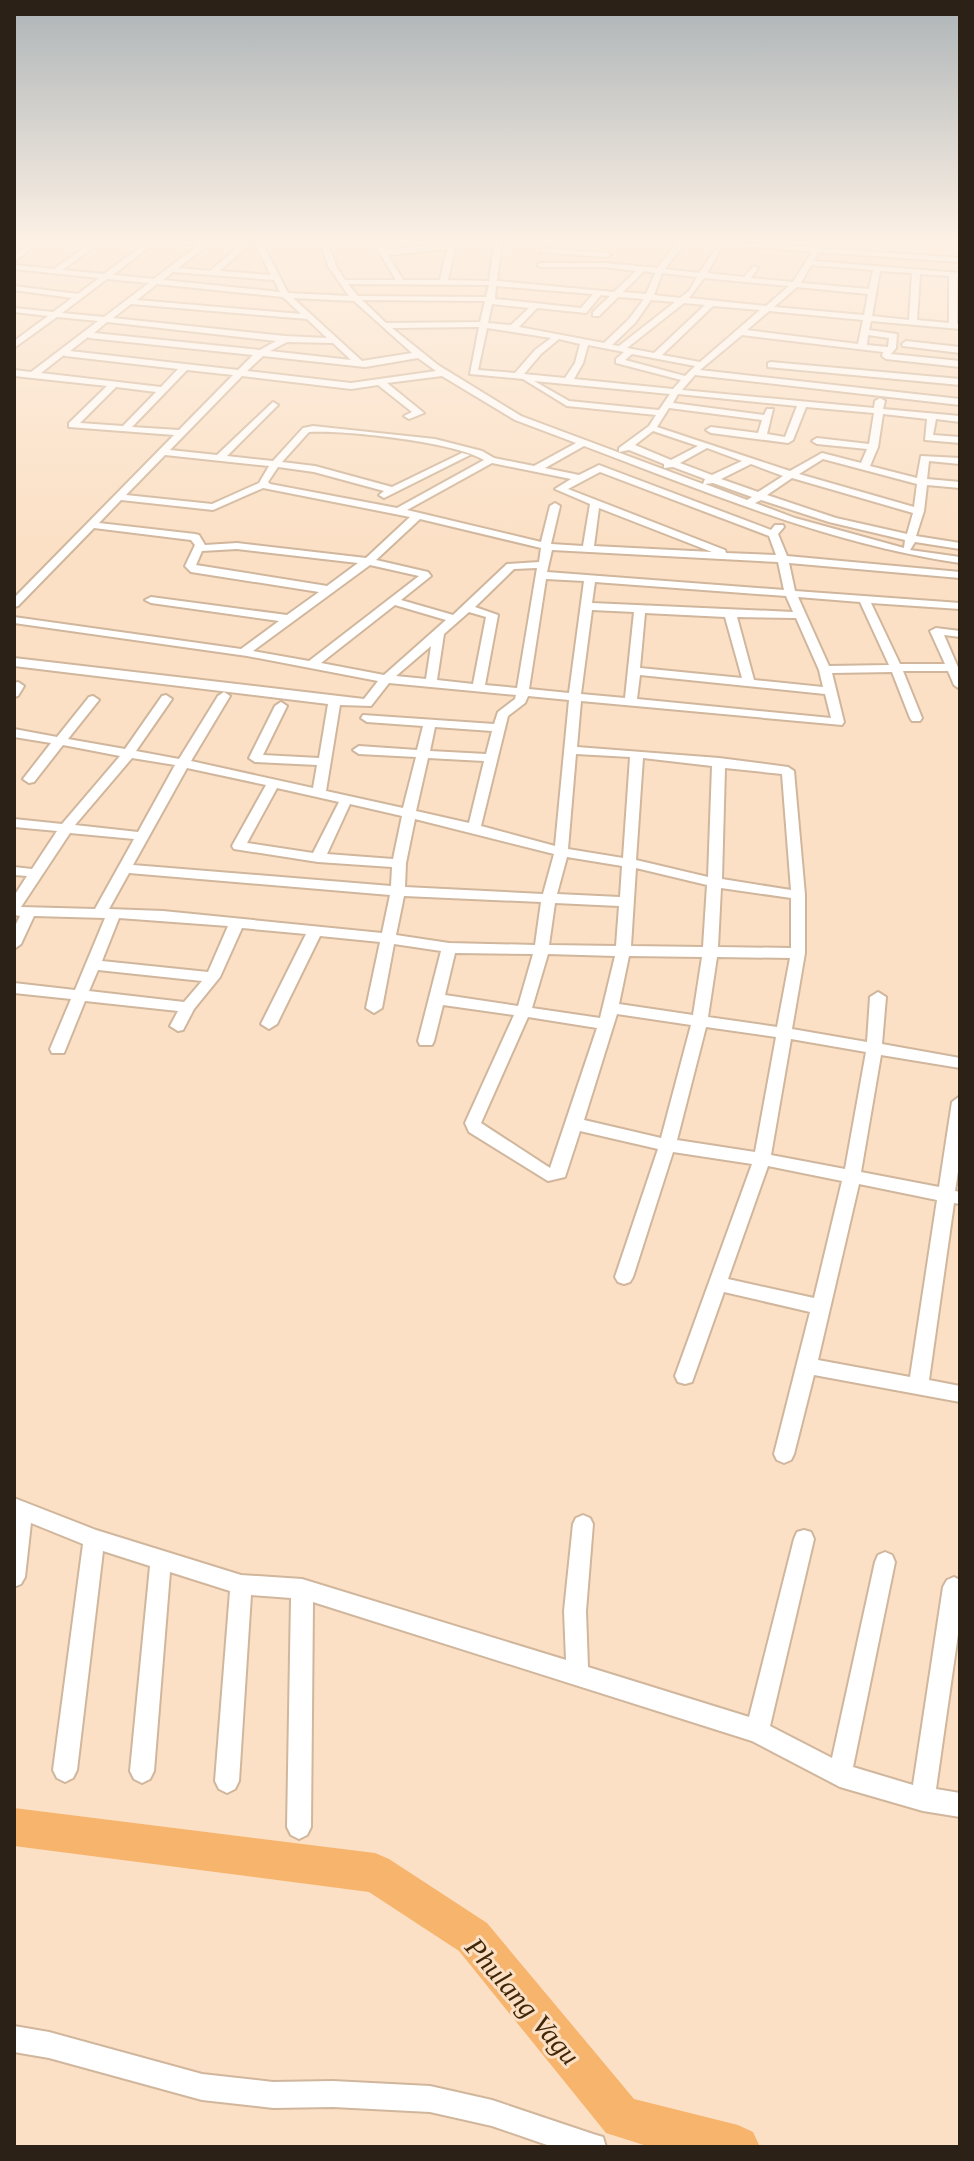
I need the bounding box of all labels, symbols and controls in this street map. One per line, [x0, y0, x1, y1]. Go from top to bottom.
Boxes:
water label: Phulang Vagu [458, 1931, 586, 2071]

